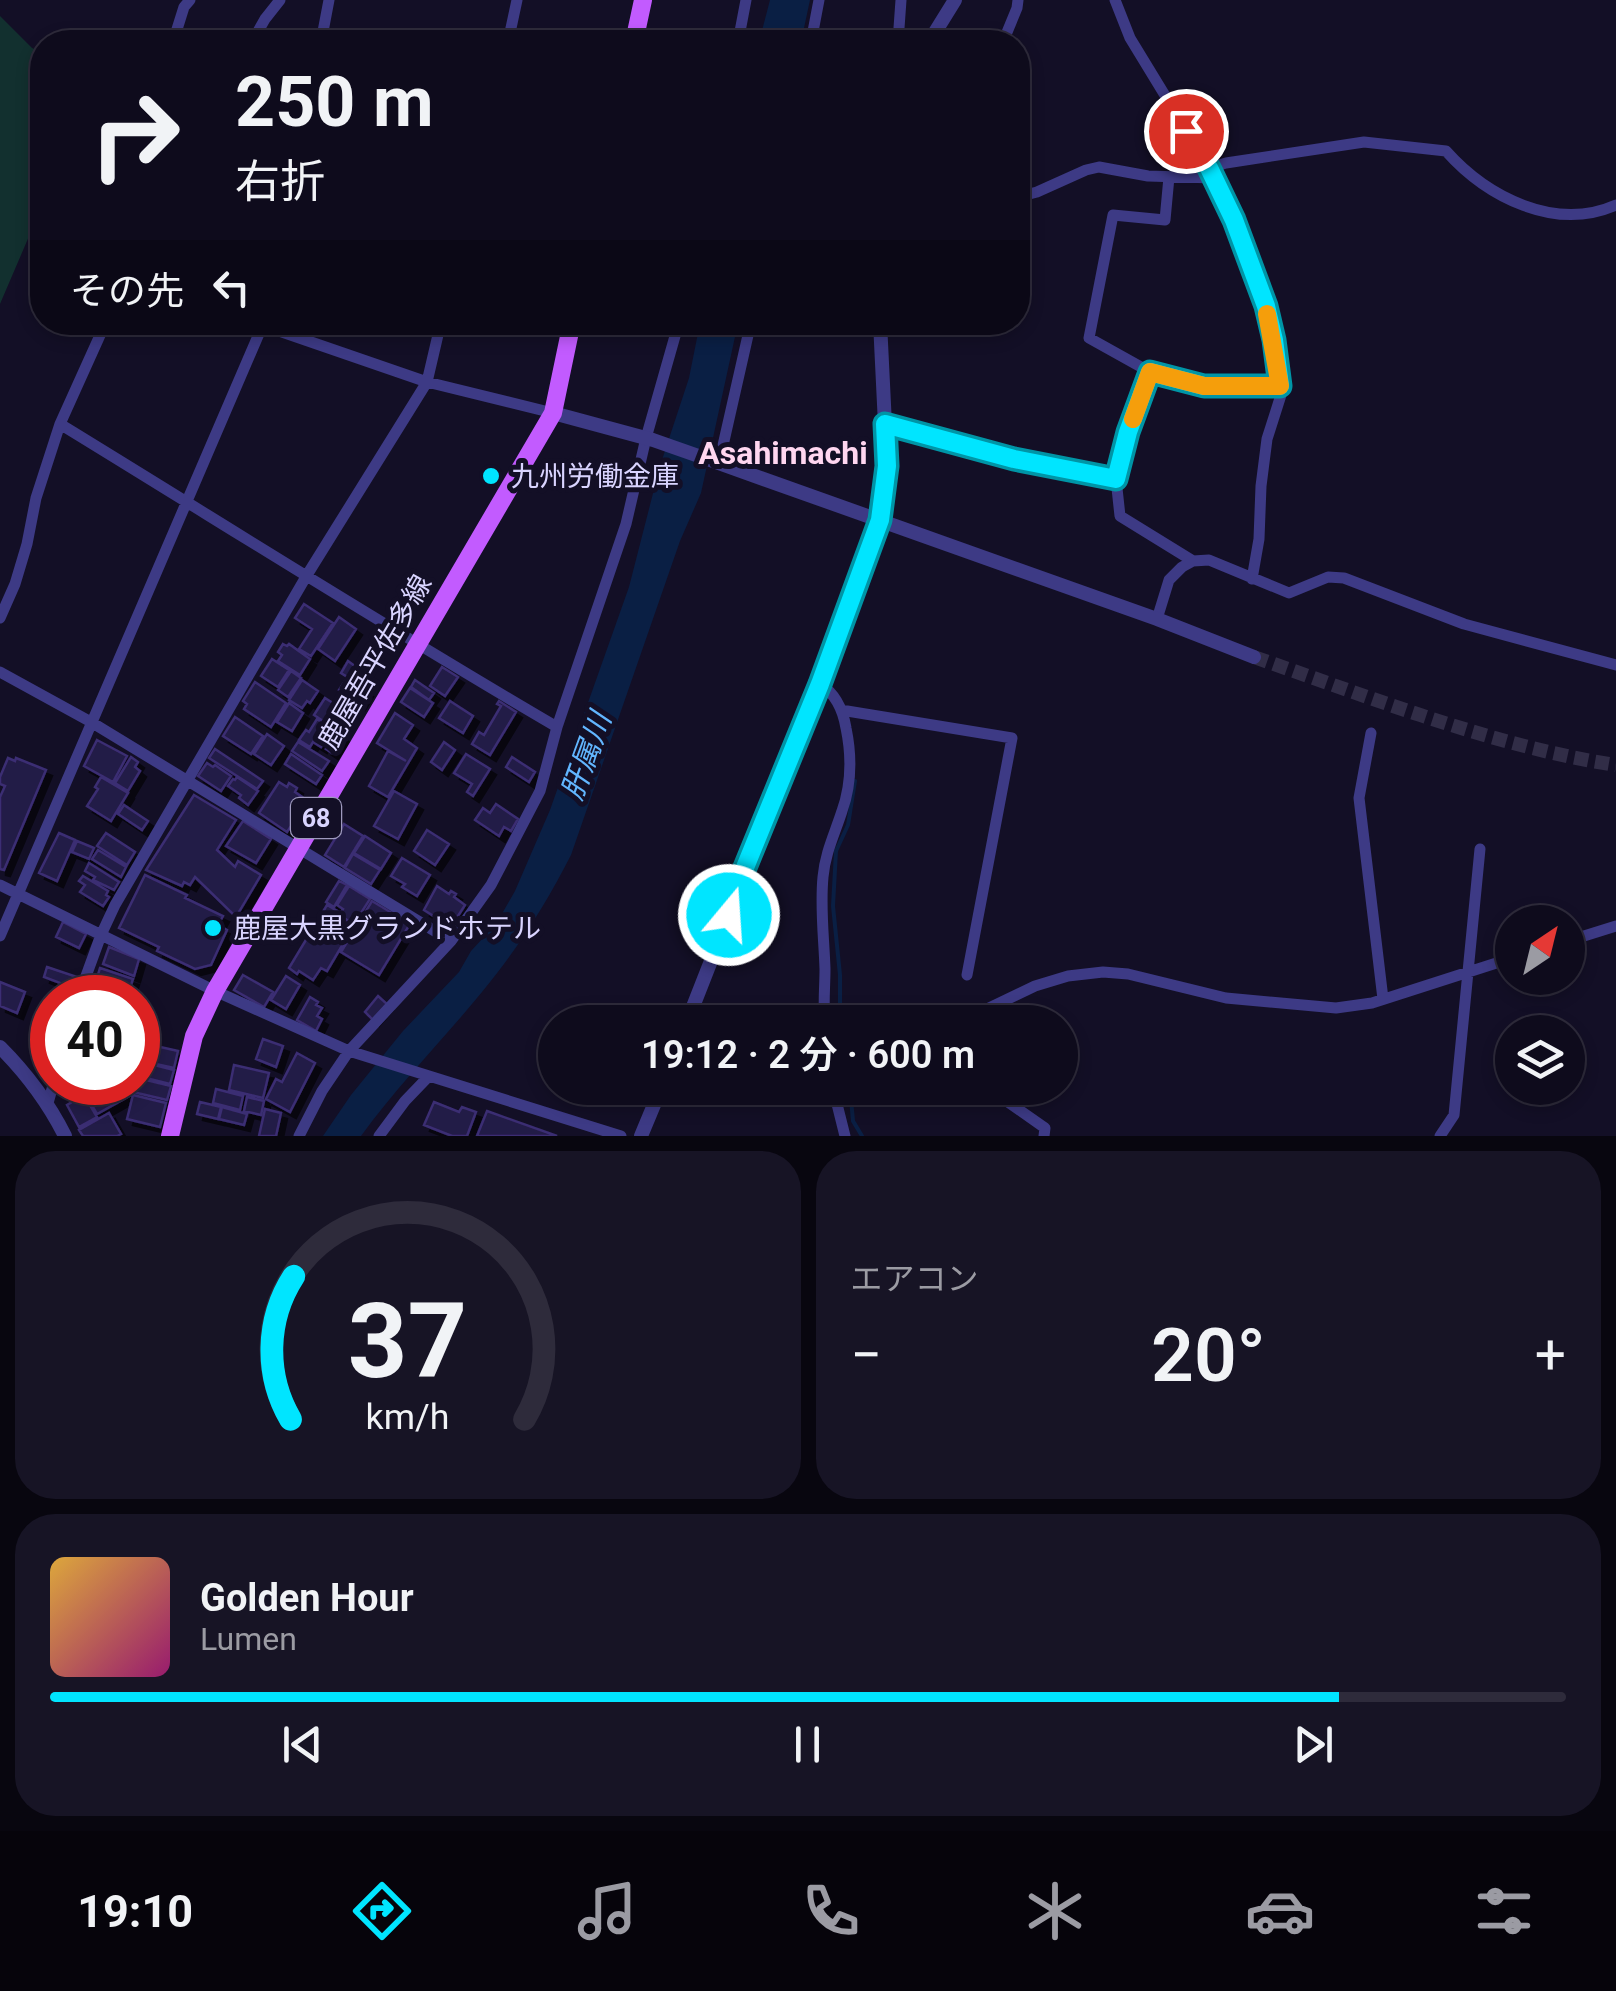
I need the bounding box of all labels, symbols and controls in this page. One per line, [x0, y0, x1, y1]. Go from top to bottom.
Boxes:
text: 250 m [235, 61, 434, 143]
icon: right [70, 70, 200, 200]
pin [1144, 89, 1229, 174]
icon: arrive [1159, 104, 1214, 159]
text: 右折 [235, 155, 325, 208]
icon: left [204, 260, 259, 315]
text: その先 [70, 269, 184, 313]
district label: Asahimachi [698, 434, 868, 472]
place label: 九州労働金庫 [511, 460, 679, 493]
marker: 九州労働金庫 [480, 465, 502, 487]
street label: 鹿屋吾平佐多線 [312, 569, 438, 755]
water label: 肝属川 [554, 705, 619, 804]
road number: 68 [291, 798, 341, 838]
position arrow [677, 863, 781, 967]
north arrow [1495, 905, 1585, 995]
map controls [1495, 905, 1585, 1105]
place label: 鹿屋大黒グランドホテル [233, 912, 541, 945]
marker: 鹿屋大黒グランドホテル [202, 917, 224, 939]
speed limit sign: 40 [30, 975, 160, 1105]
button: layers [1495, 1015, 1585, 1105]
text: 19:12 · 2 分 · 600 m [641, 1033, 975, 1077]
text: エアコン [851, 1260, 979, 1298]
text: 37 [348, 1281, 467, 1402]
text: 20° [1151, 1311, 1266, 1399]
text: − [851, 1323, 882, 1387]
text: + [1535, 1323, 1566, 1387]
text: km/h [366, 1396, 450, 1438]
text: Golden Hour [200, 1576, 414, 1620]
text: Lumen [200, 1620, 297, 1658]
icon: previous [275, 1717, 330, 1772]
icon: pause [780, 1717, 835, 1772]
icon: next [1286, 1717, 1341, 1772]
icon: directions [347, 1876, 417, 1946]
icon: music [572, 1876, 642, 1946]
icon: phone [796, 1876, 866, 1946]
icon: climate [1020, 1876, 1090, 1946]
icon: car [1245, 1876, 1315, 1946]
icon: filters [1469, 1876, 1539, 1946]
text: 19:10 [77, 1885, 193, 1938]

